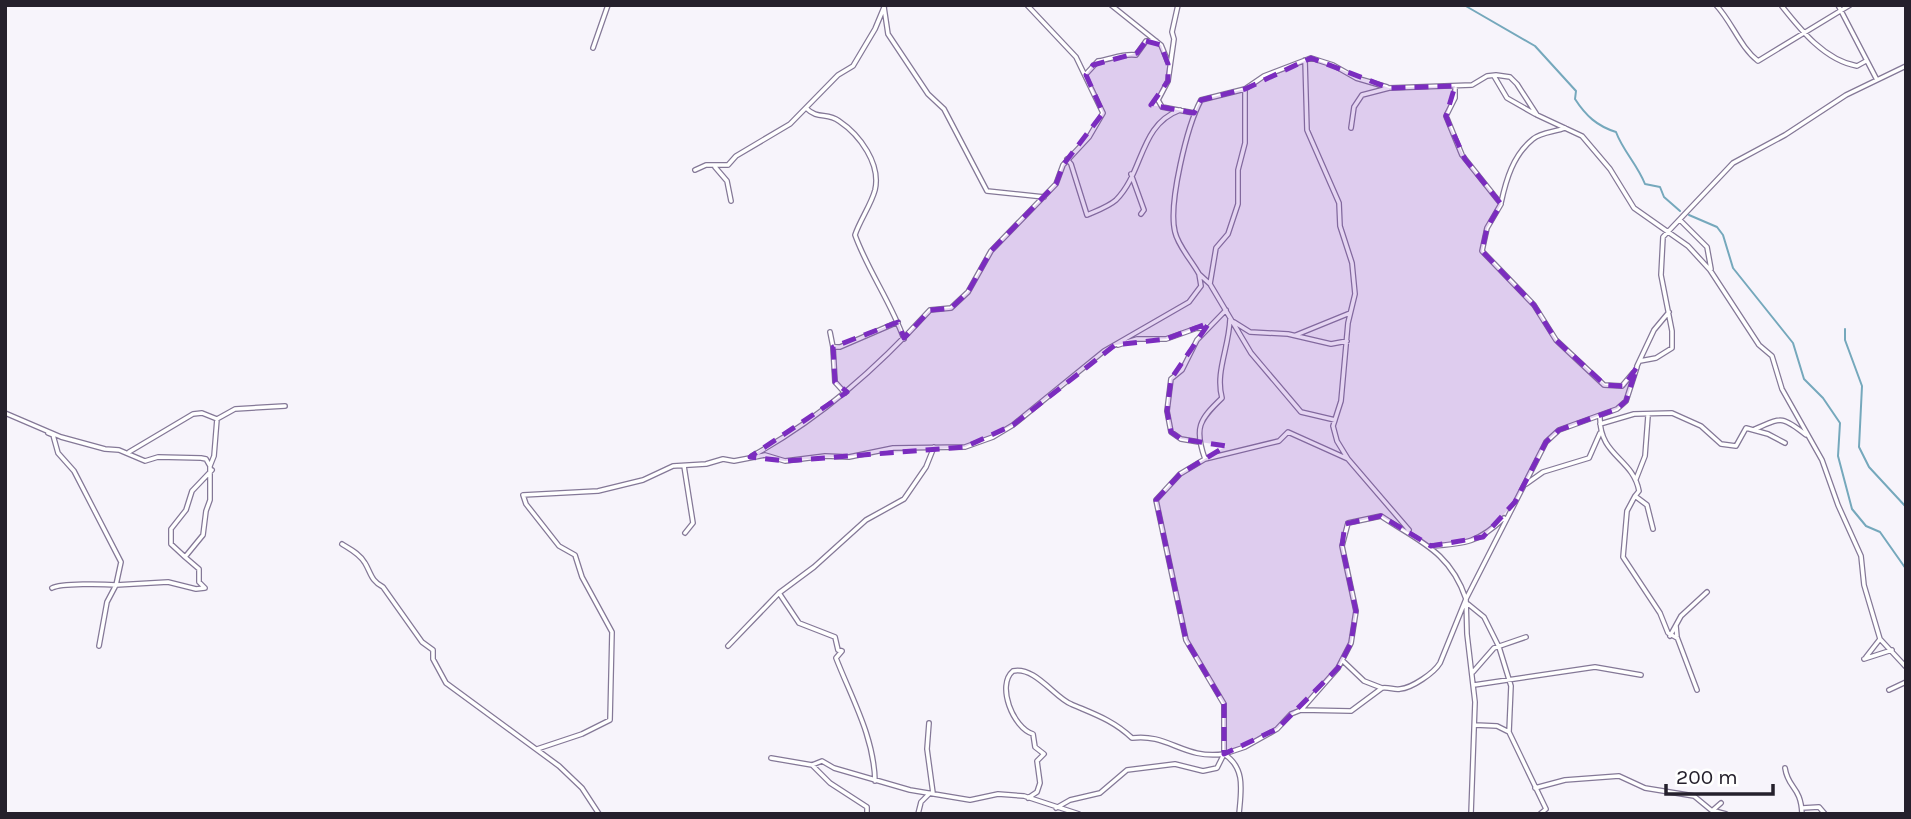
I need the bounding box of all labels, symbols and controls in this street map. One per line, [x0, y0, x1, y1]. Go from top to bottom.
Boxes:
scale bar [1666, 752, 1773, 796]
text: 200 m [1676, 765, 1738, 789]

